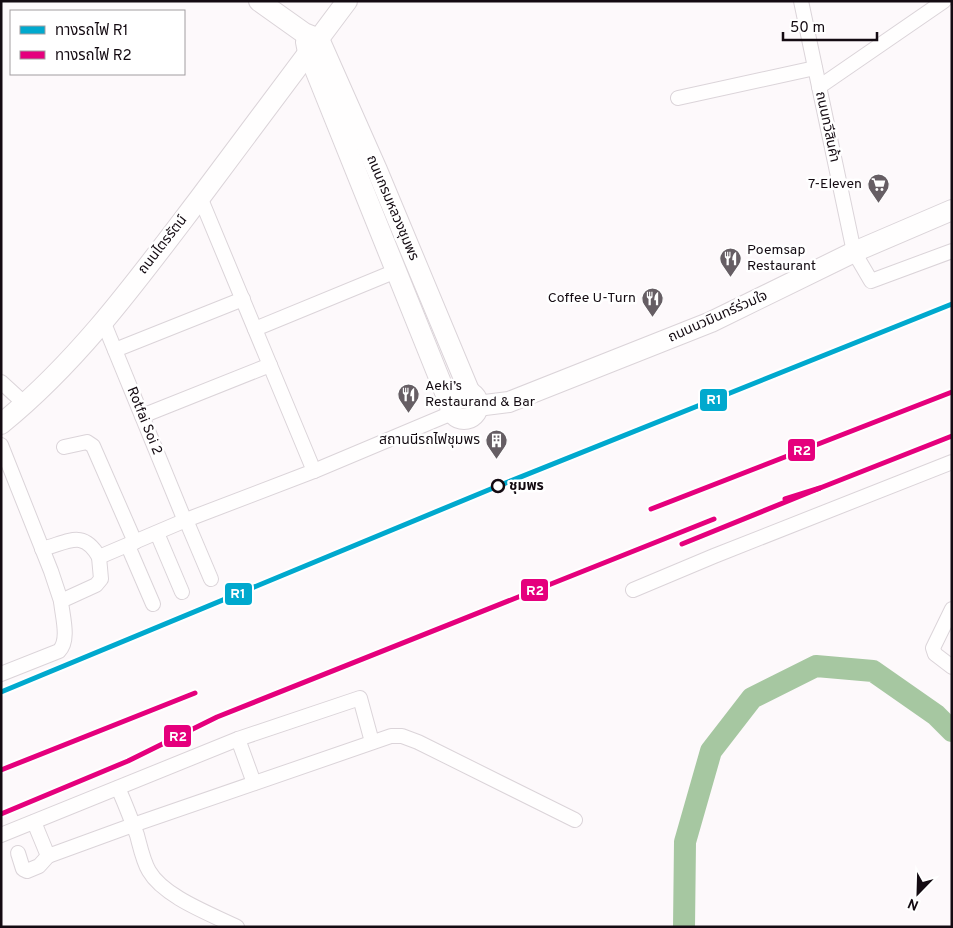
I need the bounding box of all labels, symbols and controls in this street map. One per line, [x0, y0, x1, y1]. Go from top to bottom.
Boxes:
legend [10, 10, 185, 75]
scale bar [783, 10, 877, 42]
text: 50 m [790, 19, 825, 38]
text: ทางรถไฟ R1 [55, 22, 128, 41]
text: ทางรถไฟ R2 [55, 47, 132, 66]
street label: ถนนทวีสินค้า [811, 90, 843, 164]
street label: ถนนกรมหลวงชุมพร [362, 153, 422, 263]
supermarket icon: 7-Eleven [866, 172, 890, 203]
place label: 7-Eleven [808, 176, 862, 193]
street label: ถนนไตรรัตน์ [135, 212, 191, 278]
place label: Poemsap Restaurant [747, 242, 816, 275]
restaurant icon: Poemsap Restaurant [719, 246, 743, 277]
restaurant icon: Coffee U-Turn [640, 286, 664, 317]
street label: ถนนนวมินทร์ร่วมใจ [665, 287, 770, 347]
place label: Coffee U-Turn [548, 290, 636, 307]
place label: Aeki’s Restaurand & Bar [425, 378, 536, 411]
restaurant icon: Aeki’s Restaurand & Bar [397, 382, 421, 413]
street label: Rotfai Soi 2 [123, 384, 165, 458]
line badge: R1 [699, 388, 728, 412]
text: R1 [706, 392, 722, 409]
building icon: สถานนีรถไฟชุมพร [484, 428, 508, 459]
place label: สถานนีรถไฟชุมพร [379, 432, 480, 449]
line badge: R2 [787, 438, 816, 462]
text: R2 [793, 443, 811, 460]
place label: ชุมพร [509, 478, 544, 495]
marker: ชุมพร [491, 479, 505, 493]
line badge: R2 [520, 578, 549, 602]
line badge: R1 [224, 582, 253, 606]
text: R2 [526, 583, 544, 600]
text: R1 [230, 586, 246, 603]
line badge: R2 [163, 724, 192, 748]
text: R2 [169, 729, 187, 746]
north arrow [893, 868, 943, 918]
text: N [906, 894, 921, 913]

